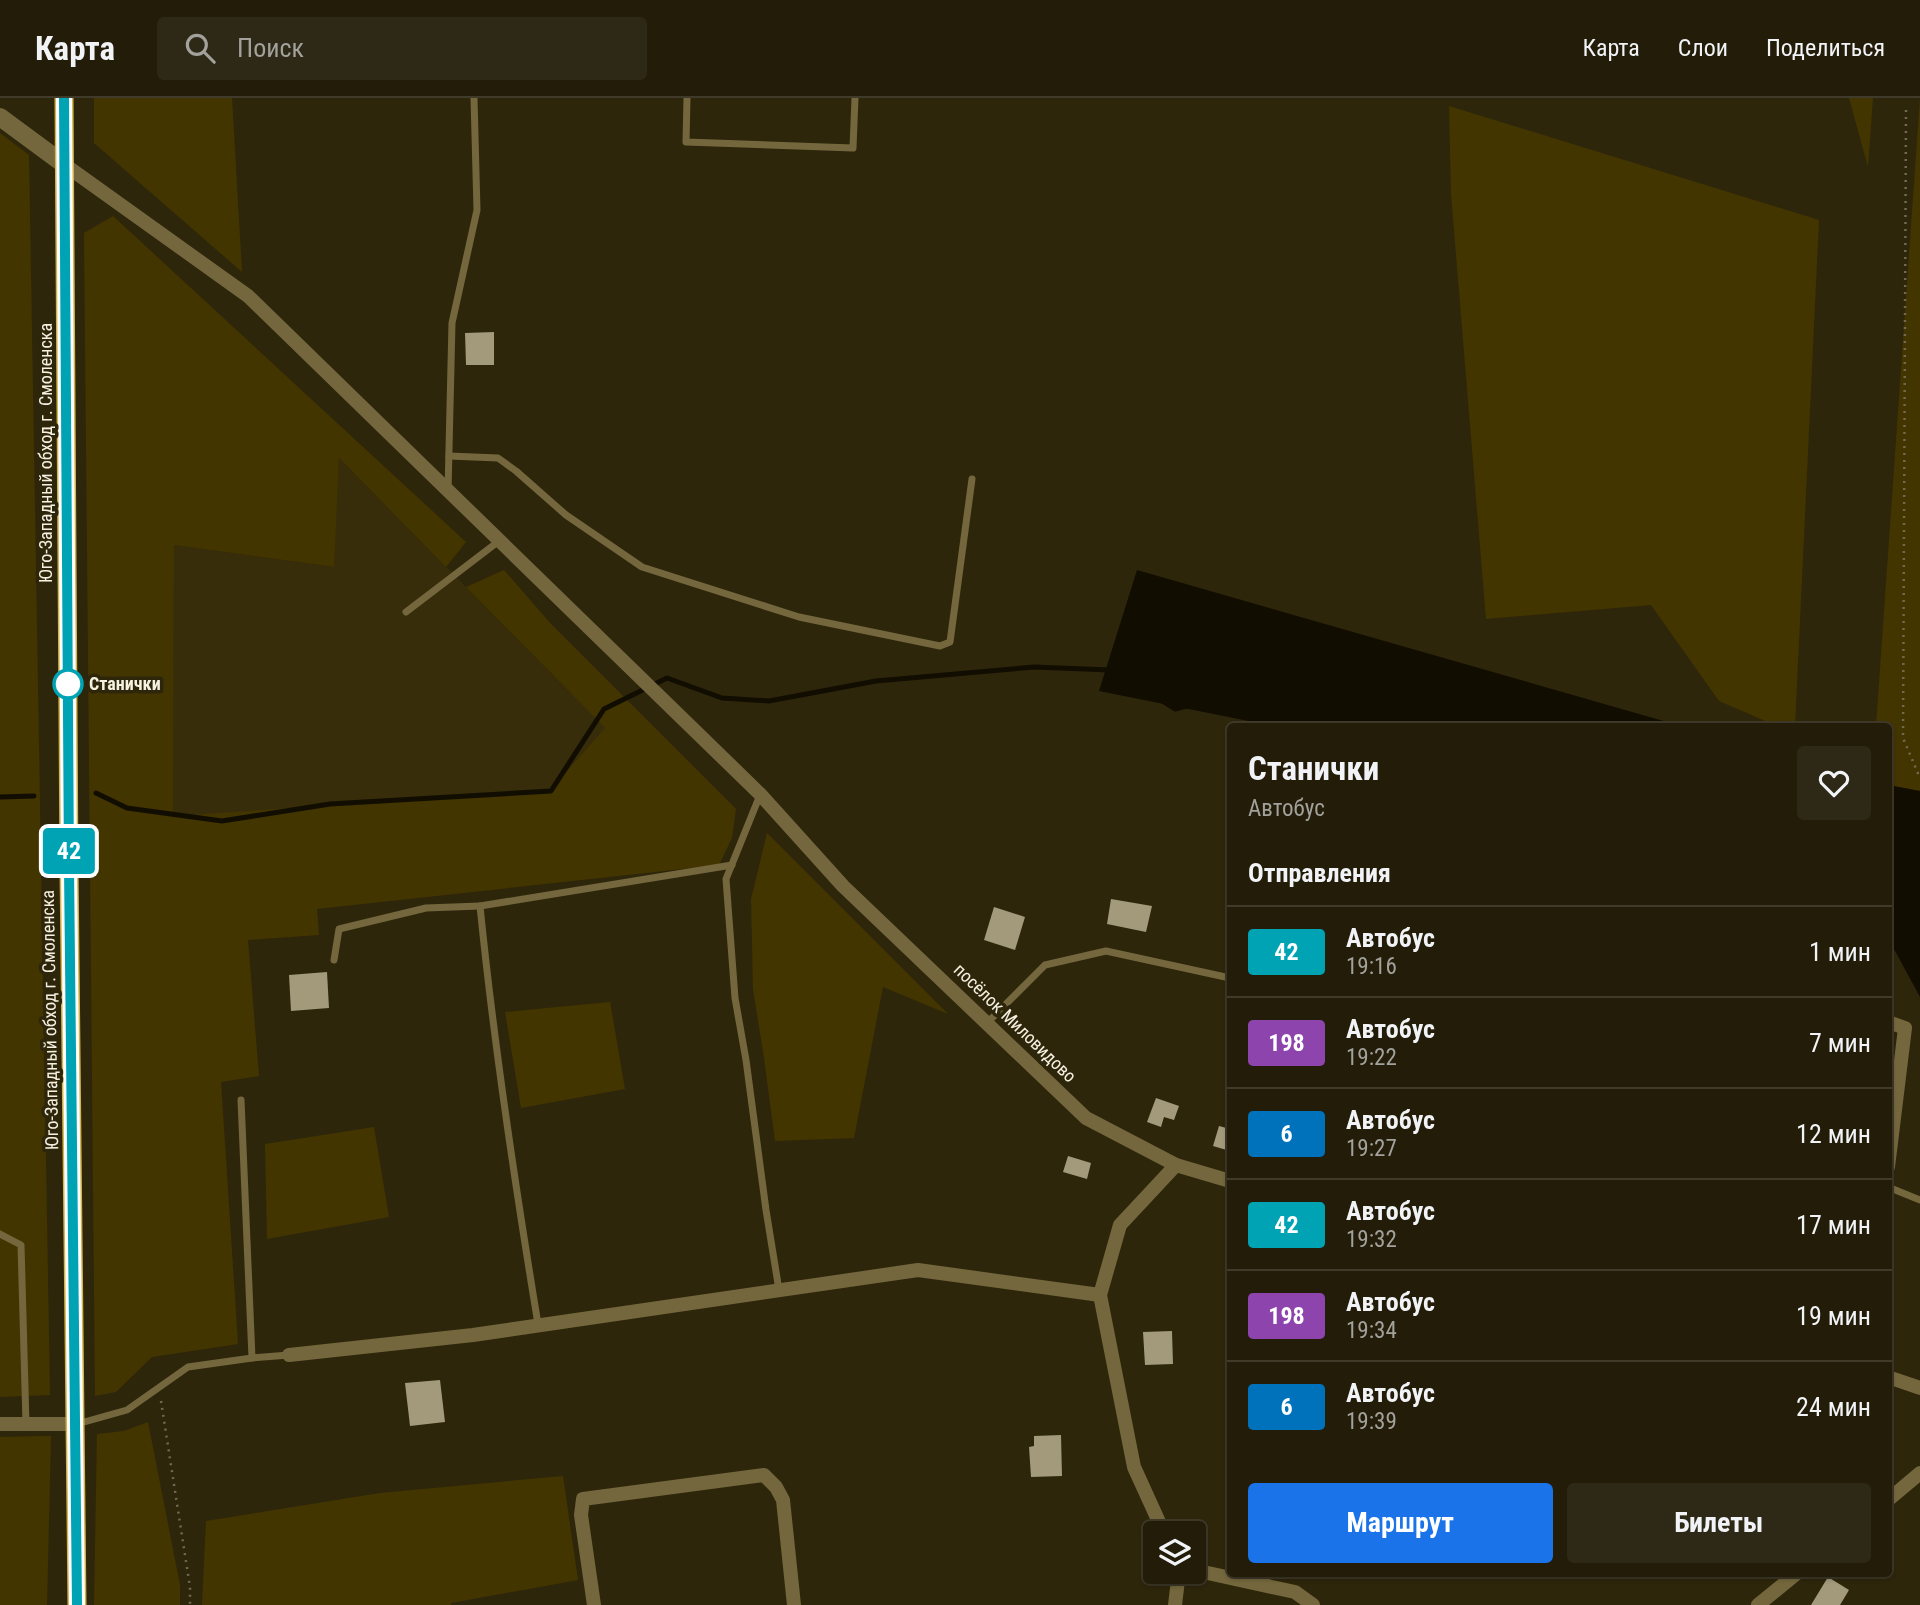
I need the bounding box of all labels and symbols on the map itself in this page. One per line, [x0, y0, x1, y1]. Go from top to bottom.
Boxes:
street label: Юго-Западный обход г. Смоленска [35, 323, 56, 583]
marker: Станички [53, 669, 83, 699]
place label: Станички [89, 673, 161, 694]
line badge: 42 [38, 828, 100, 874]
street label: Юго-Западный обход г. Смоленска [37, 890, 62, 1150]
street label: посёлок Миловидово [950, 959, 1081, 1086]

